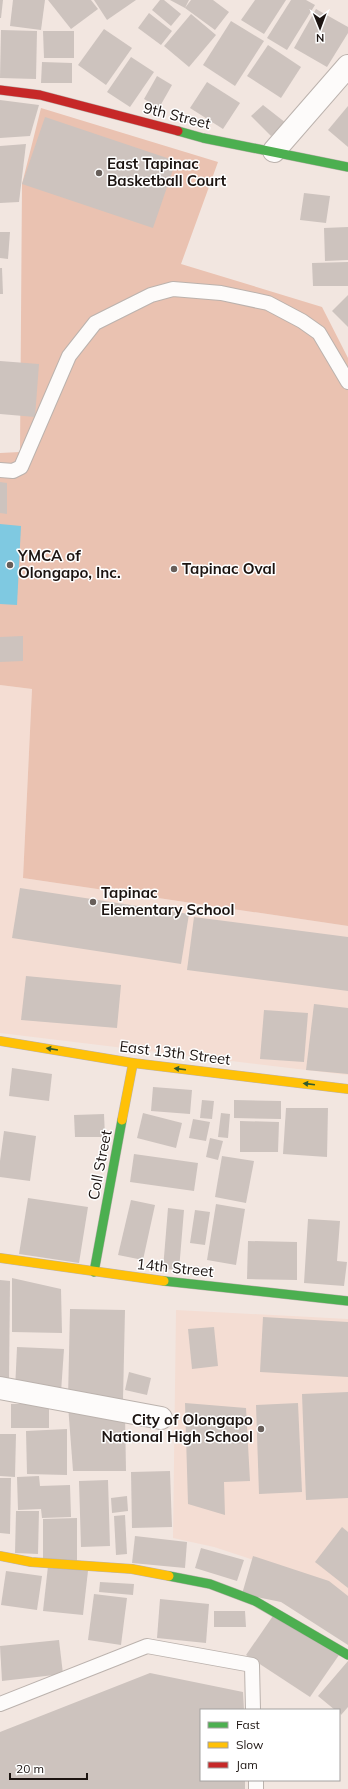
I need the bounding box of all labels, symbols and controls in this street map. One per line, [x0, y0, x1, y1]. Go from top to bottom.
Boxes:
north arrow [300, 8, 340, 48]
text: N [316, 31, 324, 45]
street label: 9th Street [142, 98, 213, 133]
place label: East Tapinac Basketball Court [107, 154, 227, 190]
marker: East Tapinac Basketball Court [94, 168, 104, 178]
place label: YMCA of Olongapo, Inc. [17, 546, 121, 582]
place label: Tapinac Oval [182, 559, 276, 578]
marker: YMCA of Olongapo, Inc. [5, 560, 15, 570]
marker: Tapinac Oval [169, 564, 179, 574]
place label: Tapinac Elementary School [101, 883, 234, 919]
marker: Tapinac Elementary School [88, 897, 98, 907]
street label: East 13th Street [118, 1036, 232, 1069]
one-way arrow [46, 1046, 58, 1052]
one-way arrow [174, 1065, 186, 1072]
one-way arrow [303, 1081, 315, 1087]
street label: Coll Street [83, 1128, 116, 1201]
street label: 14th Street [136, 1254, 215, 1281]
place label: City of Olongapo National High School [102, 1410, 253, 1446]
marker: City of Olongapo National High School [256, 1424, 266, 1434]
legend [200, 1709, 340, 1781]
text: Fast [236, 1717, 260, 1732]
text: Slow [236, 1737, 264, 1752]
scale bar [10, 1755, 87, 1781]
text: Jam [236, 1757, 258, 1772]
text: 20 m [16, 1761, 44, 1776]

